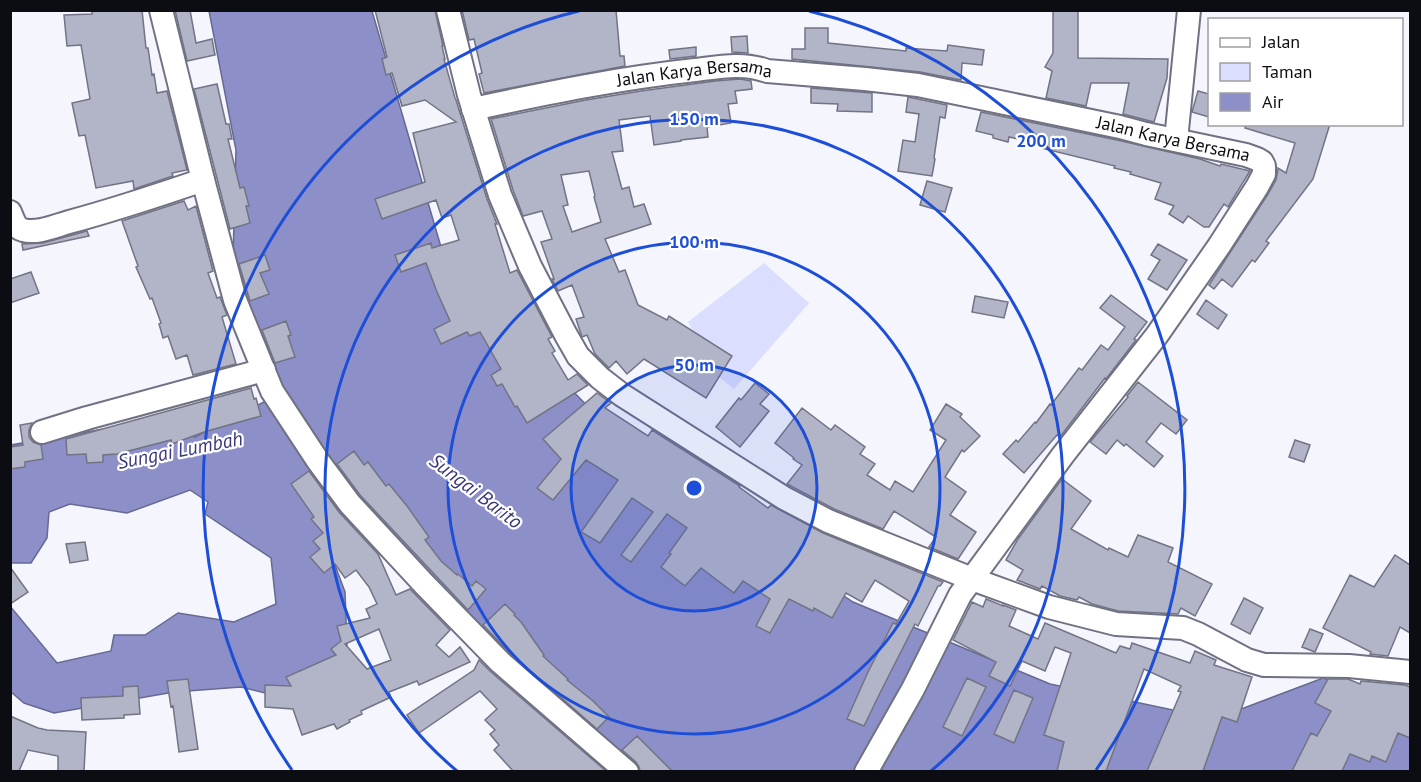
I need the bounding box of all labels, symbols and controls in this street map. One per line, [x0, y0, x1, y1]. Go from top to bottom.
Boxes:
legend [1208, 18, 1403, 126]
text: Jalan [1261, 30, 1300, 53]
street label: Jalan Karya Bersama [614, 54, 773, 92]
text: Taman [1262, 60, 1312, 83]
text: Air [1262, 90, 1283, 113]
text: 150 m [669, 107, 719, 130]
street label: Jalan Karya Bersama [1094, 110, 1252, 167]
text: 200 m [1016, 129, 1066, 152]
text: 100 m [669, 230, 719, 253]
text: 50 m [674, 353, 714, 376]
water label: Sungai Lumbah [115, 425, 245, 475]
water label: Sungai Barito [424, 448, 528, 534]
centre of rings [684, 478, 704, 498]

